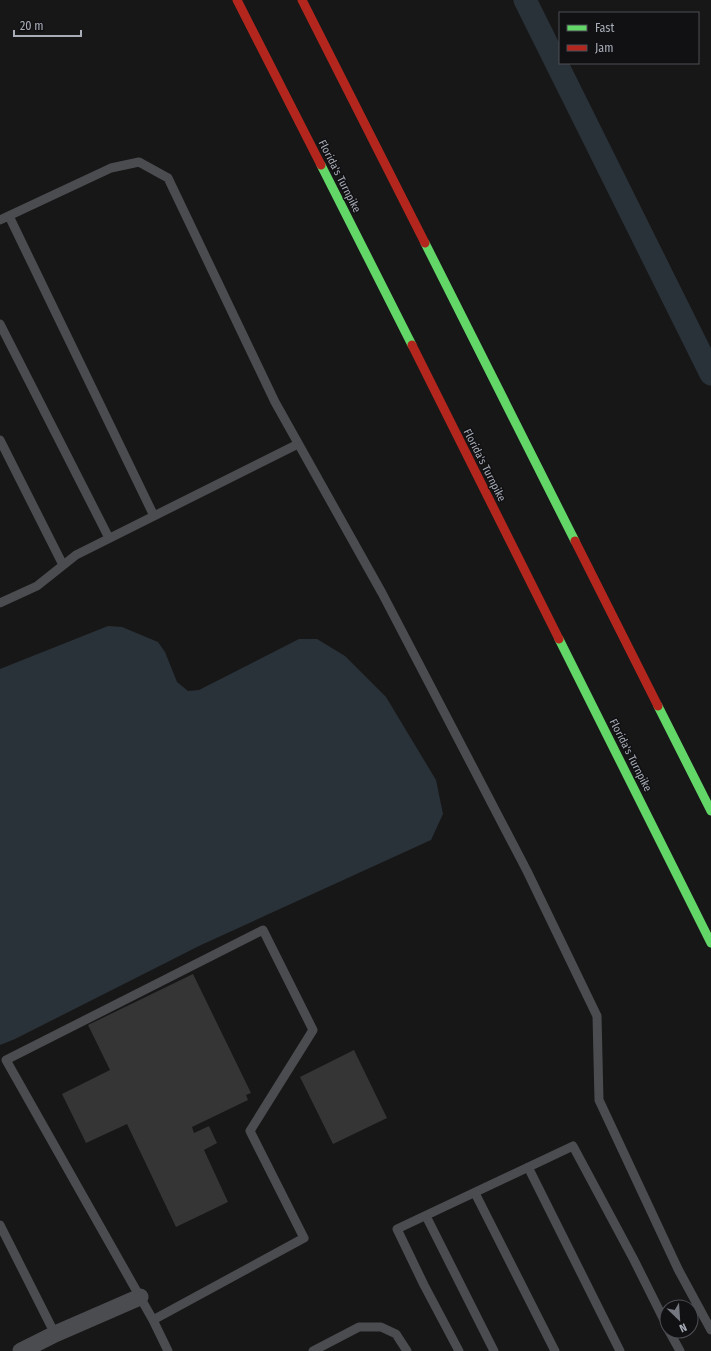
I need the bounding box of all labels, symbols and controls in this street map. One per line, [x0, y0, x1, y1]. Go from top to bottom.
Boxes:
scale bar [14, 12, 81, 38]
legend [559, 12, 699, 64]
text: 20 m [20, 19, 44, 33]
text: Fast [595, 21, 614, 35]
text: Jam [595, 41, 613, 55]
street label: Florida's Turnpike [316, 138, 363, 215]
street label: Florida's Turnpike [461, 427, 508, 504]
street label: Florida's Turnpike [607, 717, 654, 794]
north arrow [659, 1299, 699, 1339]
text: N [677, 1320, 689, 1335]

